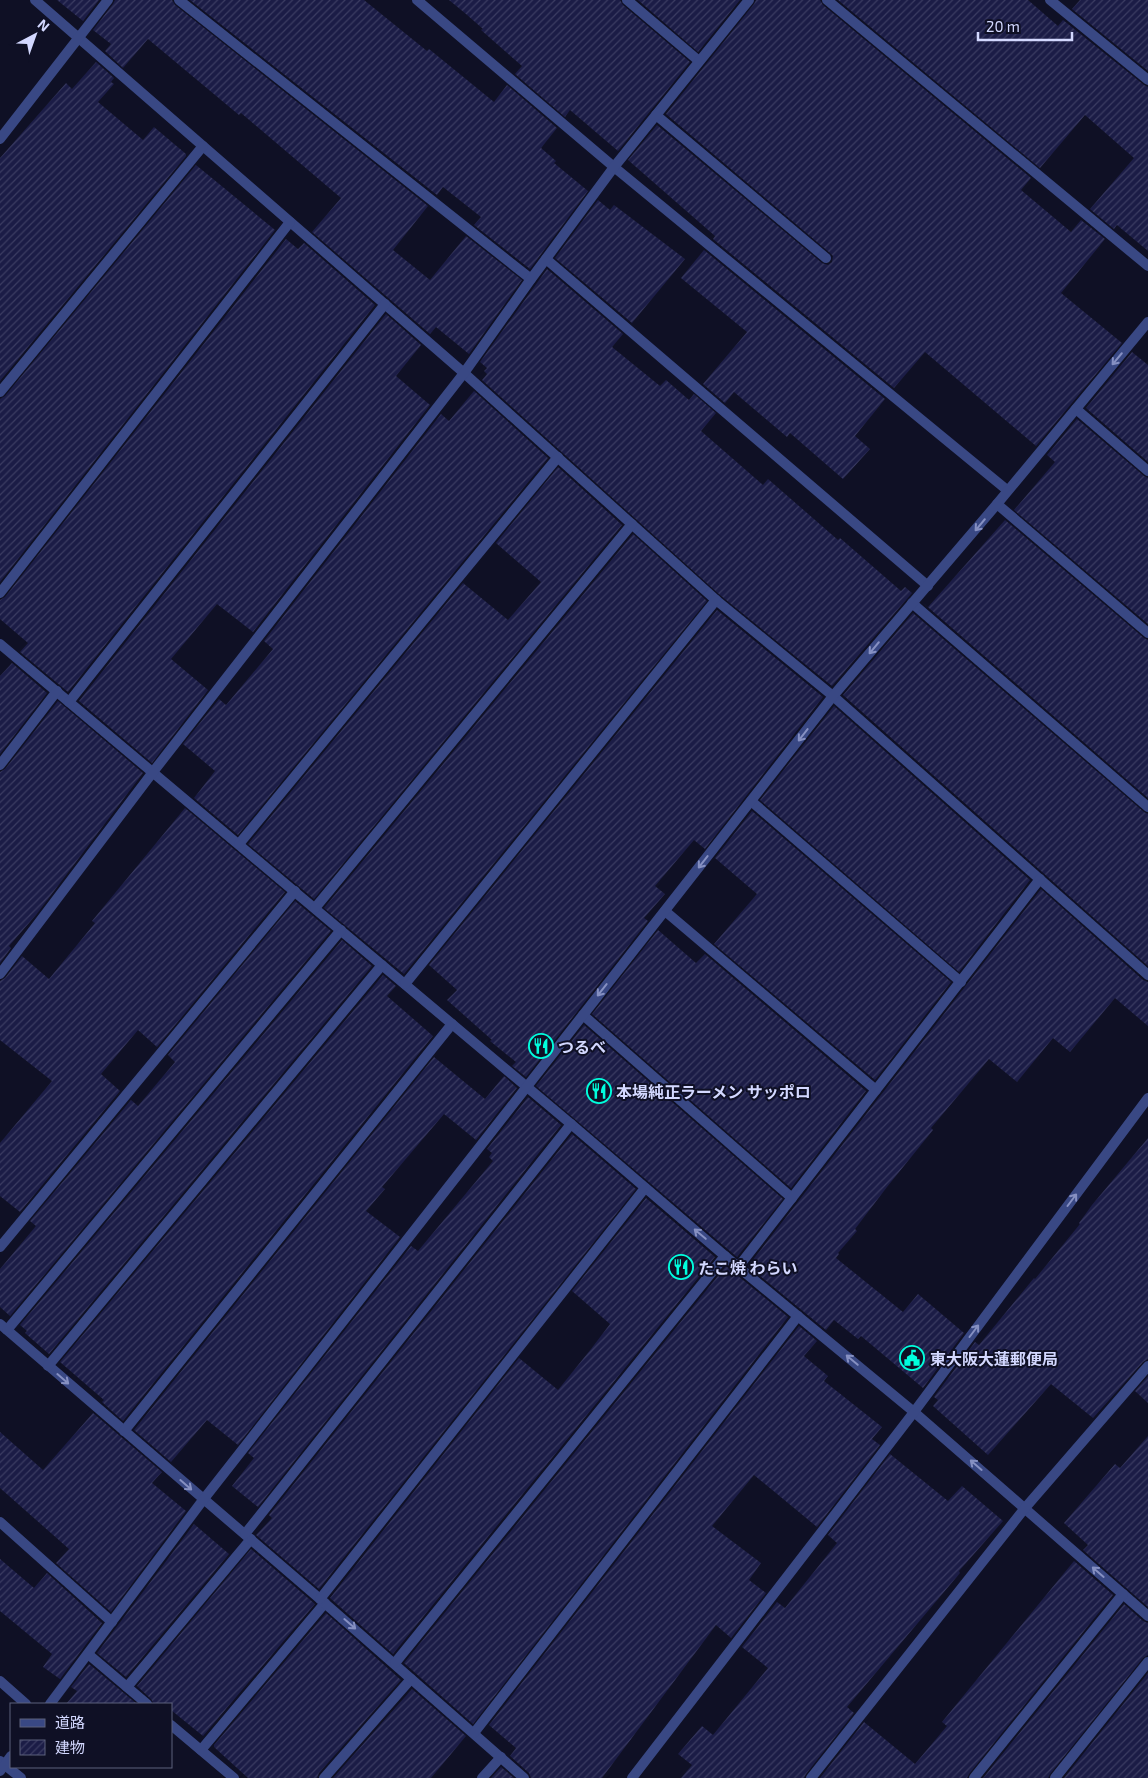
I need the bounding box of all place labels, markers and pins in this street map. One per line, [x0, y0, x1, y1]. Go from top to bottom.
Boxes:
restaurant icon: つるべ [528, 1033, 554, 1059]
place label: つるべ [558, 1037, 606, 1056]
restaurant icon: 本場純正ラーメン サッポロ [586, 1078, 612, 1104]
place label: 本場純正ラーメン サッポロ [616, 1082, 811, 1101]
restaurant icon: たこ焼 わらい [668, 1254, 694, 1280]
place label: たこ焼 わらい [698, 1258, 797, 1277]
public building icon: 東大阪大蓮郵便局 [899, 1345, 925, 1371]
place label: 東大阪大蓮郵便局 [930, 1349, 1058, 1368]

